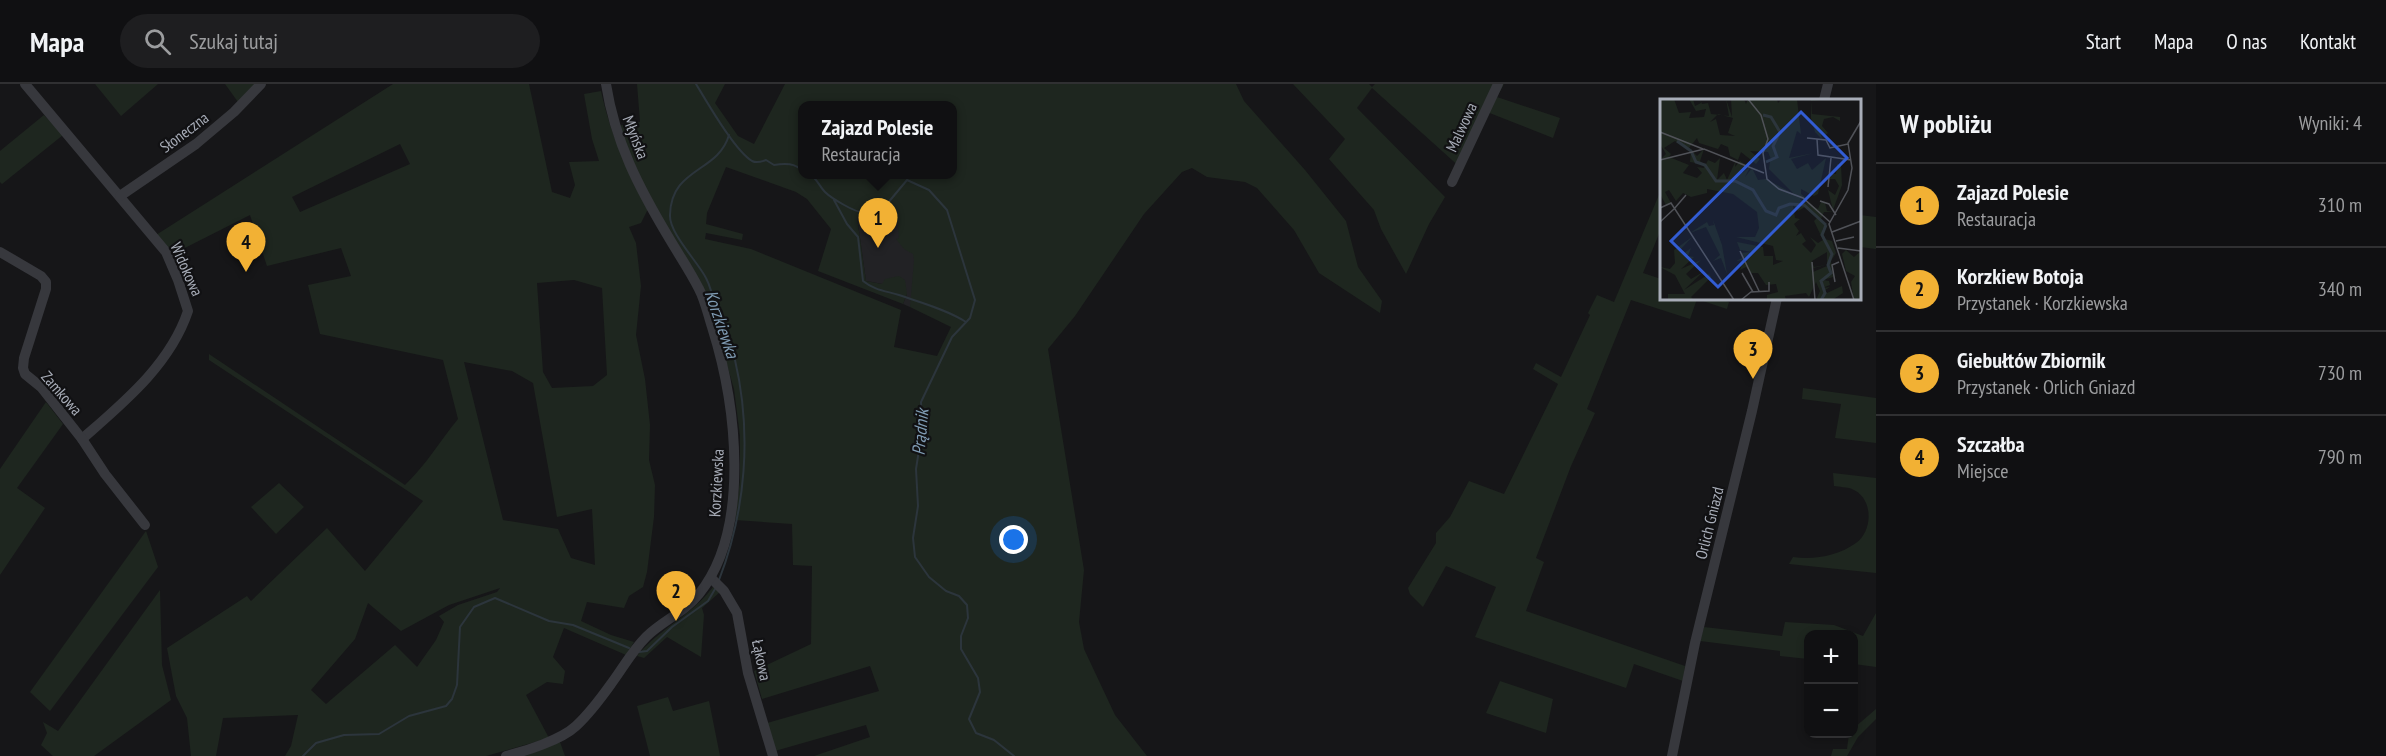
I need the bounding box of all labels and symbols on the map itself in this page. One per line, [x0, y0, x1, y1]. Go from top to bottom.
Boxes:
street label: Malwowa [1441, 99, 1481, 155]
inset map [1660, 99, 1861, 300]
street label: Słoneczna [156, 107, 212, 157]
street label: Młyńska [619, 112, 653, 162]
pin: 1 [858, 198, 898, 248]
pin: 4 [226, 222, 266, 272]
street label: Widokowa [166, 239, 208, 299]
water label: Korzkiewka [700, 287, 745, 362]
pin: 3 [1734, 330, 1772, 379]
street label: Zamkowa [37, 367, 87, 419]
water label: Prądnik [907, 406, 934, 456]
street label: Korzkiewska [704, 449, 728, 517]
street label: Orlich Gniazd [1690, 485, 1728, 561]
your location [999, 525, 1028, 554]
pin: 2 [656, 572, 696, 621]
street label: Łąkowa [748, 638, 776, 682]

